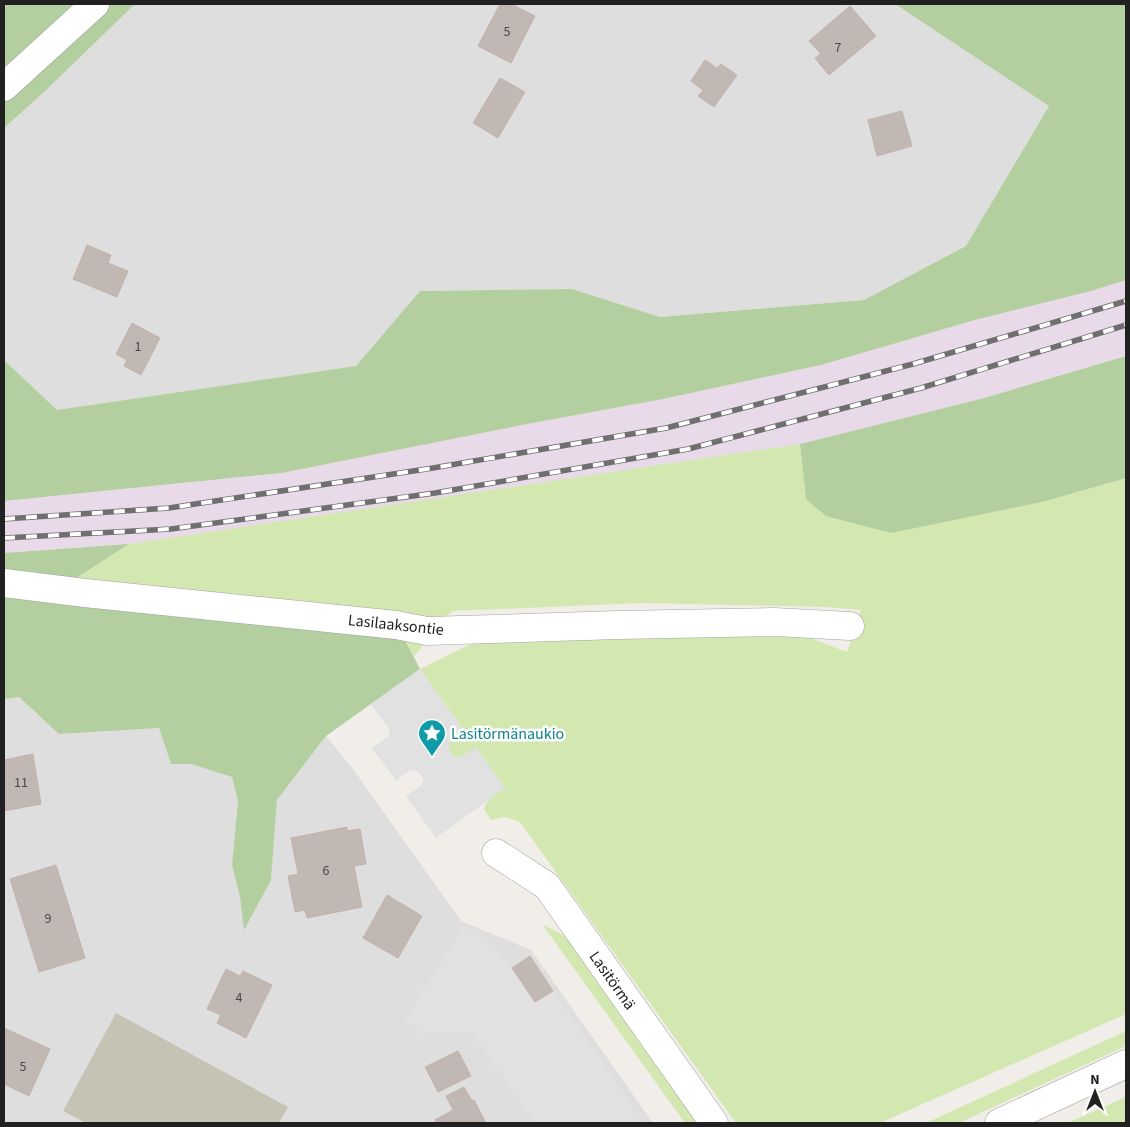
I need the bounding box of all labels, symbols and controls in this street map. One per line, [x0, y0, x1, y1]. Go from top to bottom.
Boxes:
house number: 5 [504, 22, 511, 42]
house number: 7 [835, 38, 842, 58]
house number: 1 [135, 337, 142, 357]
street label: Lasilaaksontie [347, 609, 445, 641]
place icon: Lasitörmänaukio [417, 718, 447, 757]
place label: Lasitörmänaukio [451, 723, 564, 745]
house number: 11 [14, 773, 28, 793]
house number: 6 [323, 861, 330, 881]
house number: 9 [45, 909, 52, 929]
street label: Lasitörmä [584, 947, 640, 1014]
house number: 4 [236, 988, 243, 1008]
house number: 5 [20, 1057, 27, 1077]
north arrow [1070, 1067, 1120, 1117]
text: N [1090, 1070, 1100, 1090]

